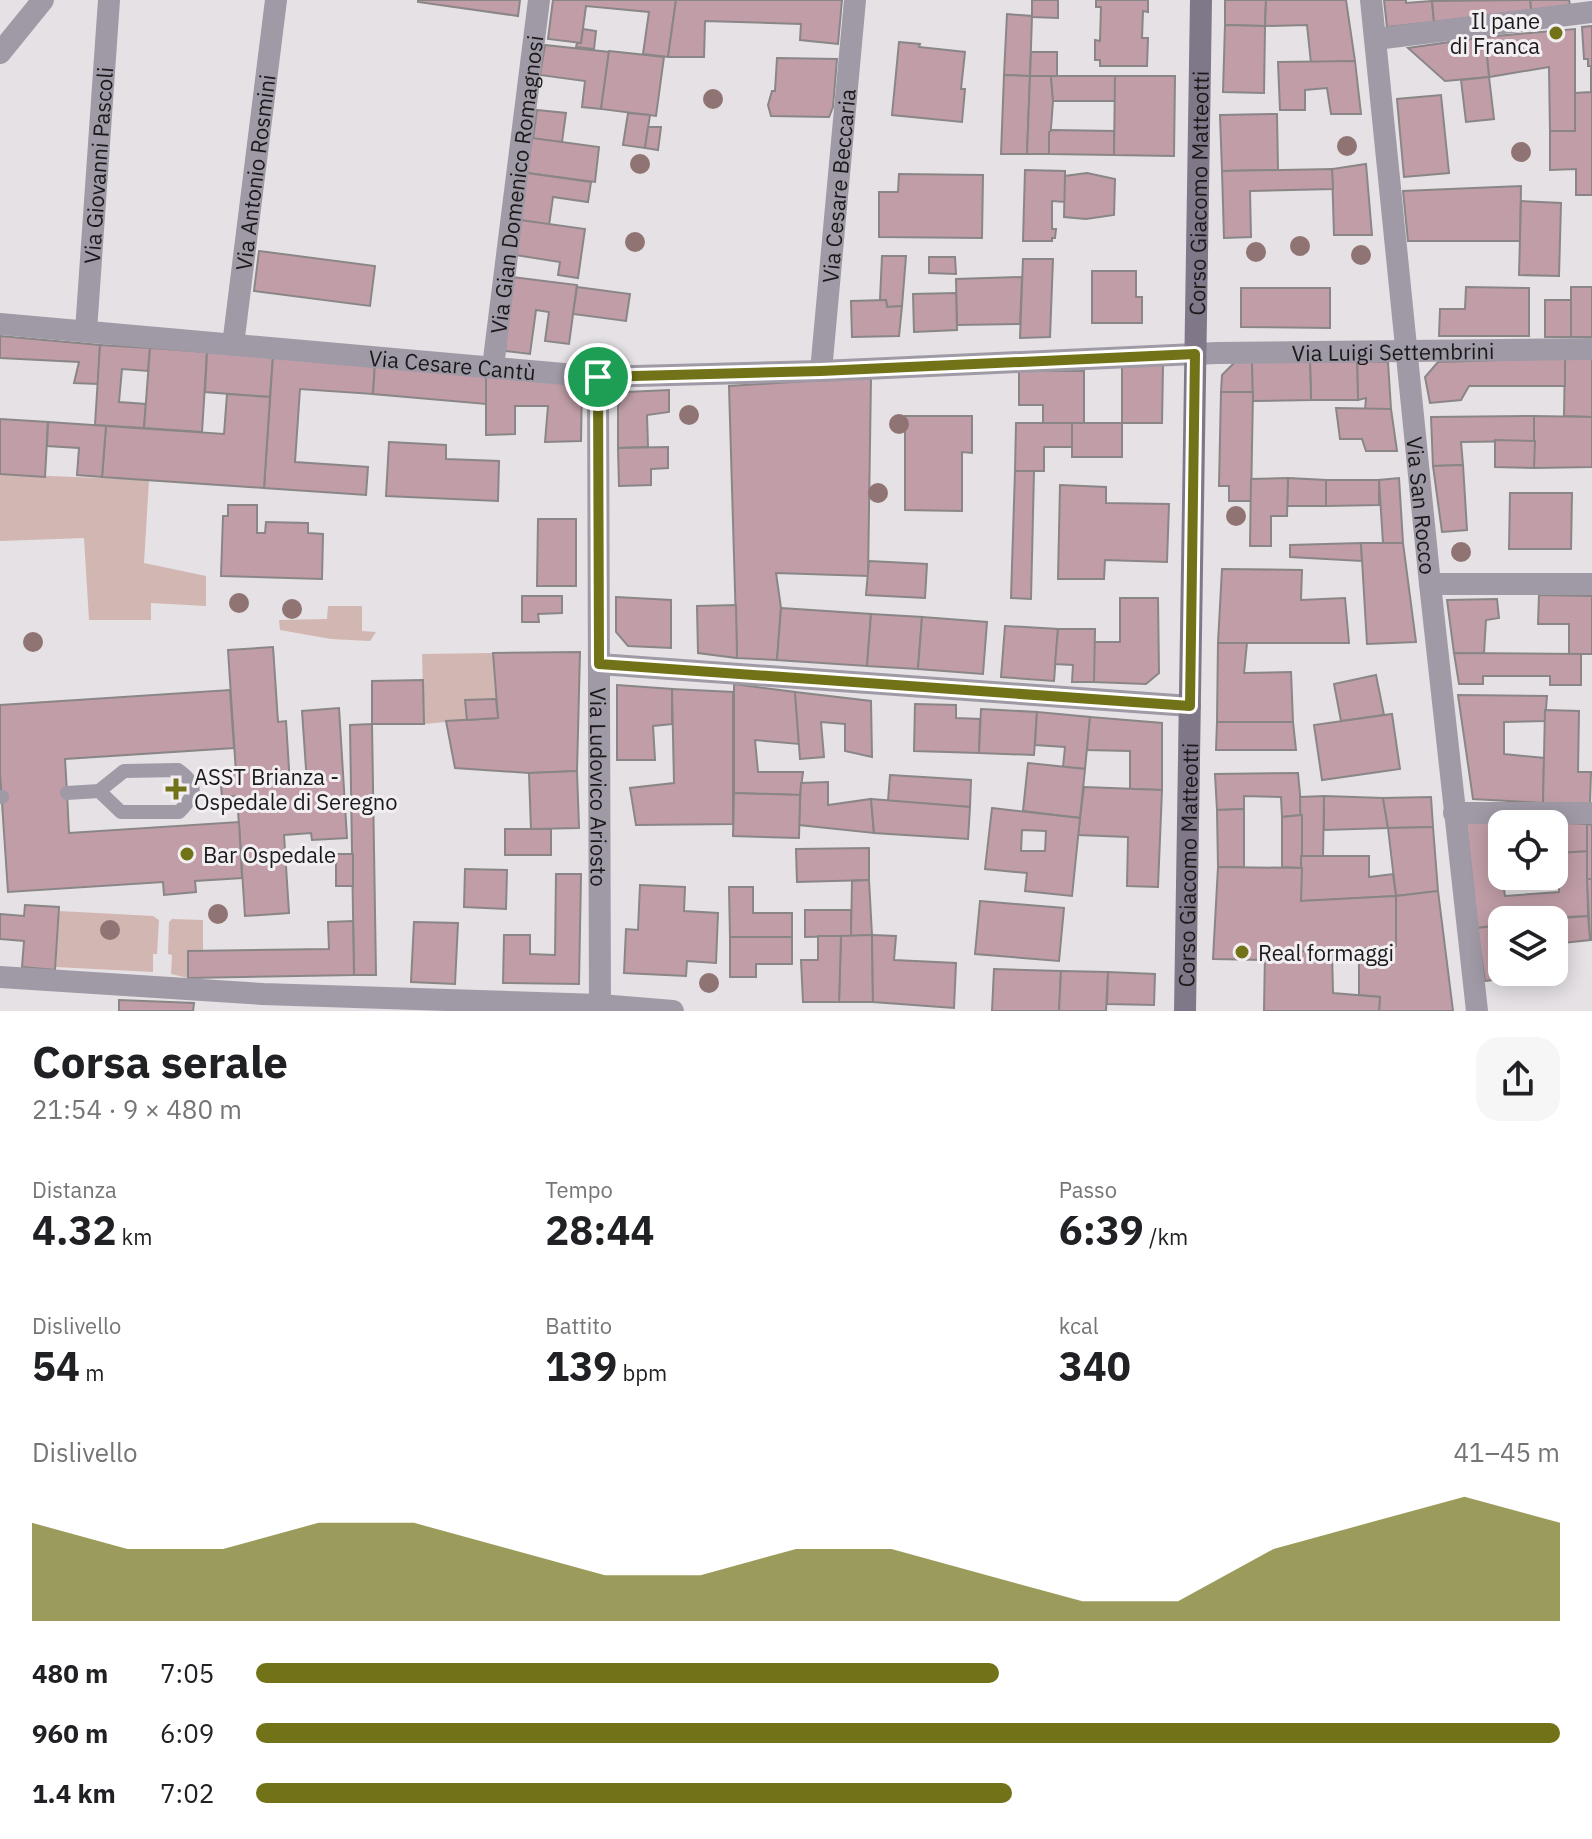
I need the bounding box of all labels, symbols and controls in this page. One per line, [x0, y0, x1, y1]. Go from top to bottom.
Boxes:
place label: Il pane di Franca [1450, 6, 1540, 60]
marker: Il pane di Franca [1547, 24, 1565, 42]
street label: Via Gian Domenico Romagnosi [483, 33, 549, 335]
street label: Via Giovanni Pascoli [76, 66, 119, 265]
street label: Corso Giacomo Matteotti [1182, 70, 1214, 316]
street label: Via Antonio Rosmini [228, 73, 281, 272]
street label: Via Cesare Beccaria [815, 87, 861, 284]
street label: Via Luigi Settembrini [1292, 336, 1495, 367]
street label: Via Cesare Cantù [368, 342, 537, 386]
pin [564, 343, 632, 411]
icon: arrive [576, 355, 620, 399]
street label: Via San Rocco [1401, 435, 1443, 576]
street label: Via Ludovico Ariosto [584, 687, 614, 887]
street label: Corso Giacomo Matteotti [1171, 742, 1204, 988]
place label: ASST Brianza - Ospedale di Seregno [194, 762, 398, 816]
marker: ASST Brianza - Ospedale di Seregno [165, 778, 187, 800]
map controls [1488, 810, 1568, 986]
button: locate [1488, 810, 1568, 890]
place label: Bar Ospedale [203, 840, 336, 869]
marker: Bar Ospedale [178, 845, 196, 863]
button: layers [1488, 906, 1568, 986]
place label: Real formaggi [1258, 938, 1394, 967]
marker: Real formaggi [1233, 943, 1251, 961]
text: Corsa serale [32, 1033, 288, 1090]
button: share [1476, 1037, 1560, 1121]
text: 21:54 · 9 × 480 m [32, 1092, 242, 1126]
text: Distanza [32, 1175, 117, 1204]
text: Tempo [545, 1175, 613, 1204]
text: Passo [1059, 1175, 1117, 1204]
text: 4.32 [32, 1204, 116, 1256]
text: 28:44 [545, 1204, 655, 1256]
text: 6:39 [1059, 1204, 1144, 1256]
text: km [116, 1222, 152, 1251]
text: /km [1144, 1222, 1188, 1251]
text: Dislivello [32, 1311, 121, 1340]
text: Battito [545, 1311, 612, 1340]
text: kcal [1059, 1311, 1099, 1340]
text: 54 [32, 1340, 80, 1392]
text: 139 [545, 1340, 617, 1392]
text: 340 [1059, 1340, 1131, 1392]
text: m [80, 1358, 104, 1387]
text: bpm [617, 1358, 667, 1387]
text: Dislivello [32, 1435, 138, 1469]
text: 41–45 m [1453, 1435, 1560, 1469]
text: 480 m [32, 1656, 108, 1690]
text: 7:05 [160, 1656, 214, 1690]
text: 960 m [32, 1716, 108, 1750]
text: 6:09 [160, 1716, 214, 1750]
text: 1.4 km [32, 1776, 116, 1810]
text: 7:02 [160, 1776, 214, 1810]

